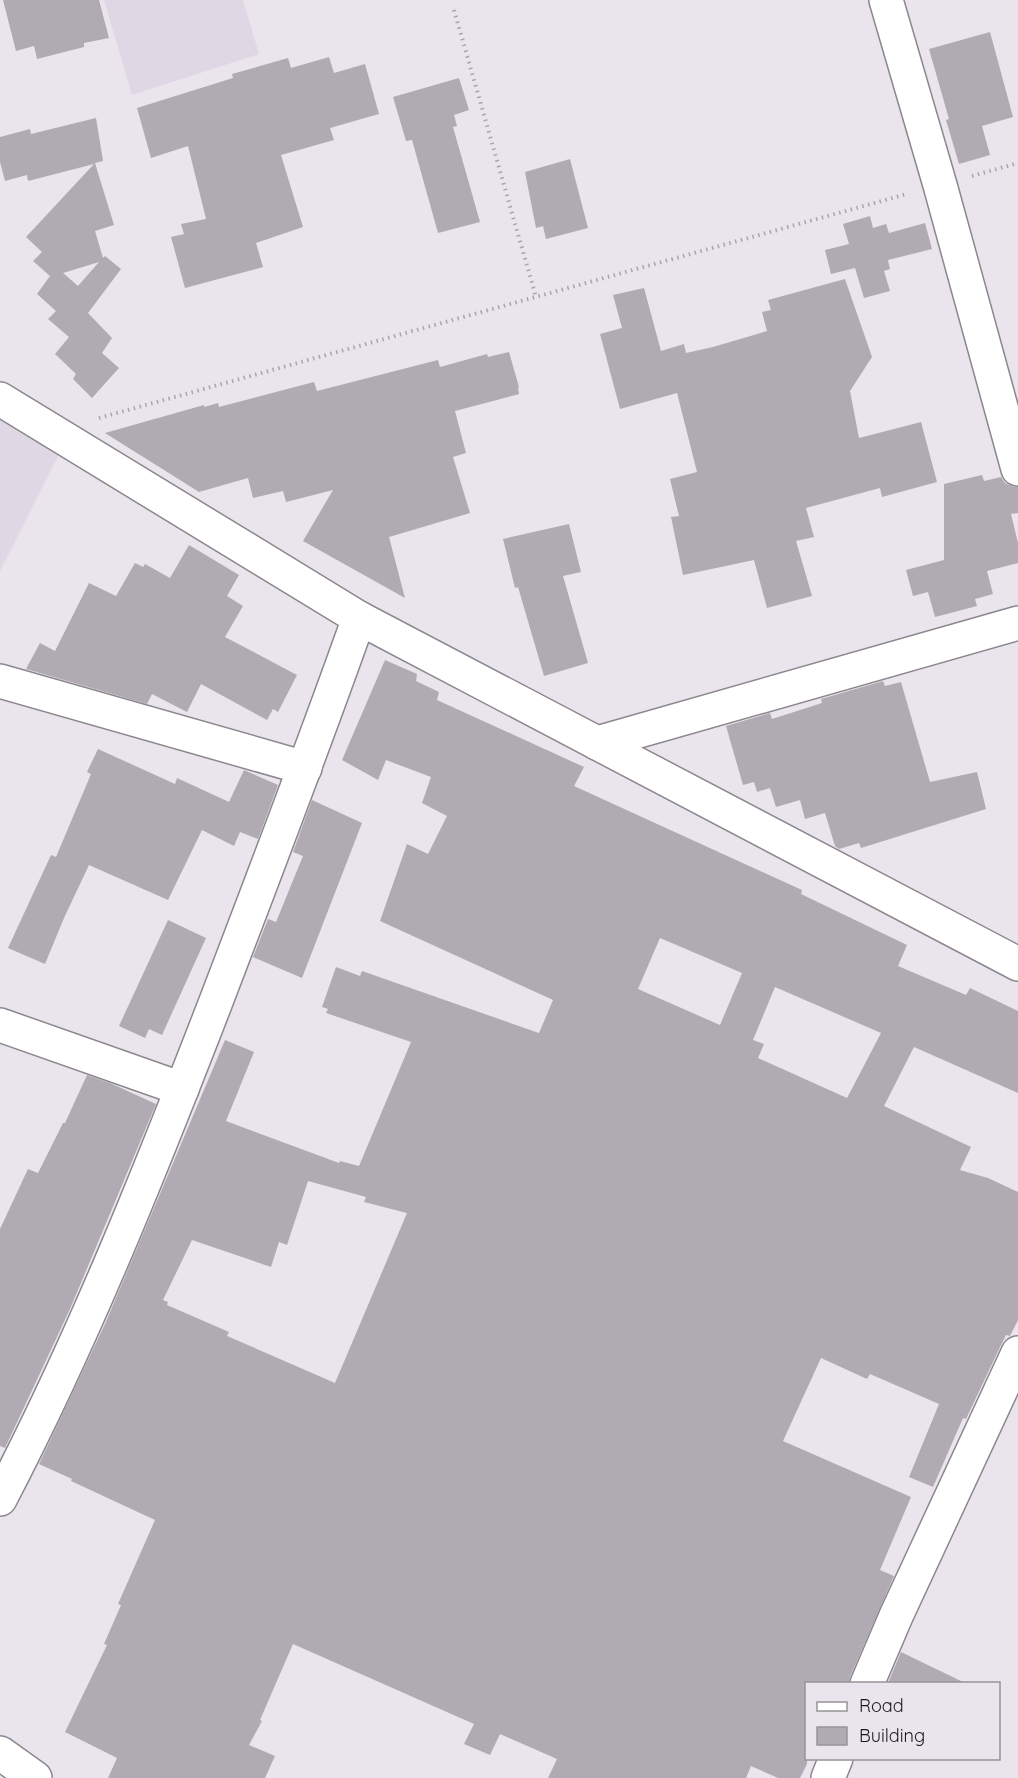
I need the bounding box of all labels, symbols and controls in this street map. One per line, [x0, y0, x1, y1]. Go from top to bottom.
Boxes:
legend [805, 1682, 1000, 1760]
text: Road [859, 1694, 904, 1717]
text: Building [859, 1724, 925, 1747]

